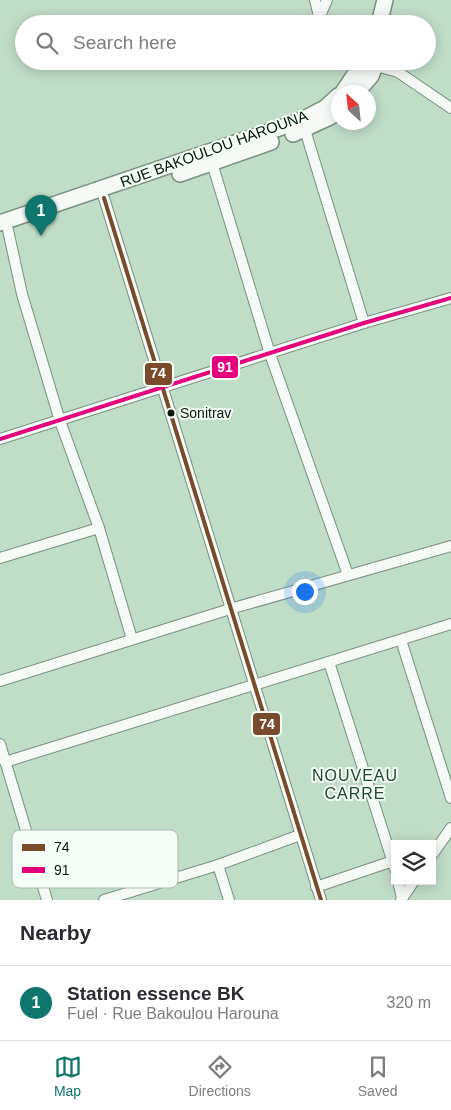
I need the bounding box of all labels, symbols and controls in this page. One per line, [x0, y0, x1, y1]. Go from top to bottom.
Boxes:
search box [15, 15, 436, 70]
icon: search [33, 29, 61, 57]
text: Search here [73, 32, 177, 53]
north arrow [331, 85, 376, 130]
street label: RUE BAKOULOU HAROUNA [118, 107, 310, 190]
pin: 1 [25, 195, 57, 236]
line badge: 91 [211, 355, 239, 379]
text: 91 [217, 359, 233, 375]
line badge: 74 [144, 362, 173, 386]
text: 74 [150, 365, 166, 381]
place label: Sonitrav [180, 405, 231, 421]
marker: Sonitrav [166, 408, 176, 418]
your location [292, 579, 318, 605]
line badge: 74 [252, 712, 281, 736]
text: 74 [259, 716, 275, 732]
district label: NOUVEAU CARRE [312, 767, 398, 802]
legend [12, 830, 178, 888]
text: 74 [54, 839, 70, 855]
map controls [391, 840, 436, 885]
button: layers [391, 840, 436, 885]
text: 91 [54, 862, 70, 878]
text: Nearby [20, 921, 91, 944]
text: Station essence BK [67, 983, 244, 1004]
text: 1 [32, 994, 40, 1011]
text: 320 m [387, 994, 431, 1011]
text: Fuel · Rue Bakoulou Harouna [67, 1005, 279, 1022]
tab: Map [54, 1053, 82, 1099]
tab: Directions [189, 1053, 251, 1099]
tab: Saved [358, 1053, 397, 1099]

